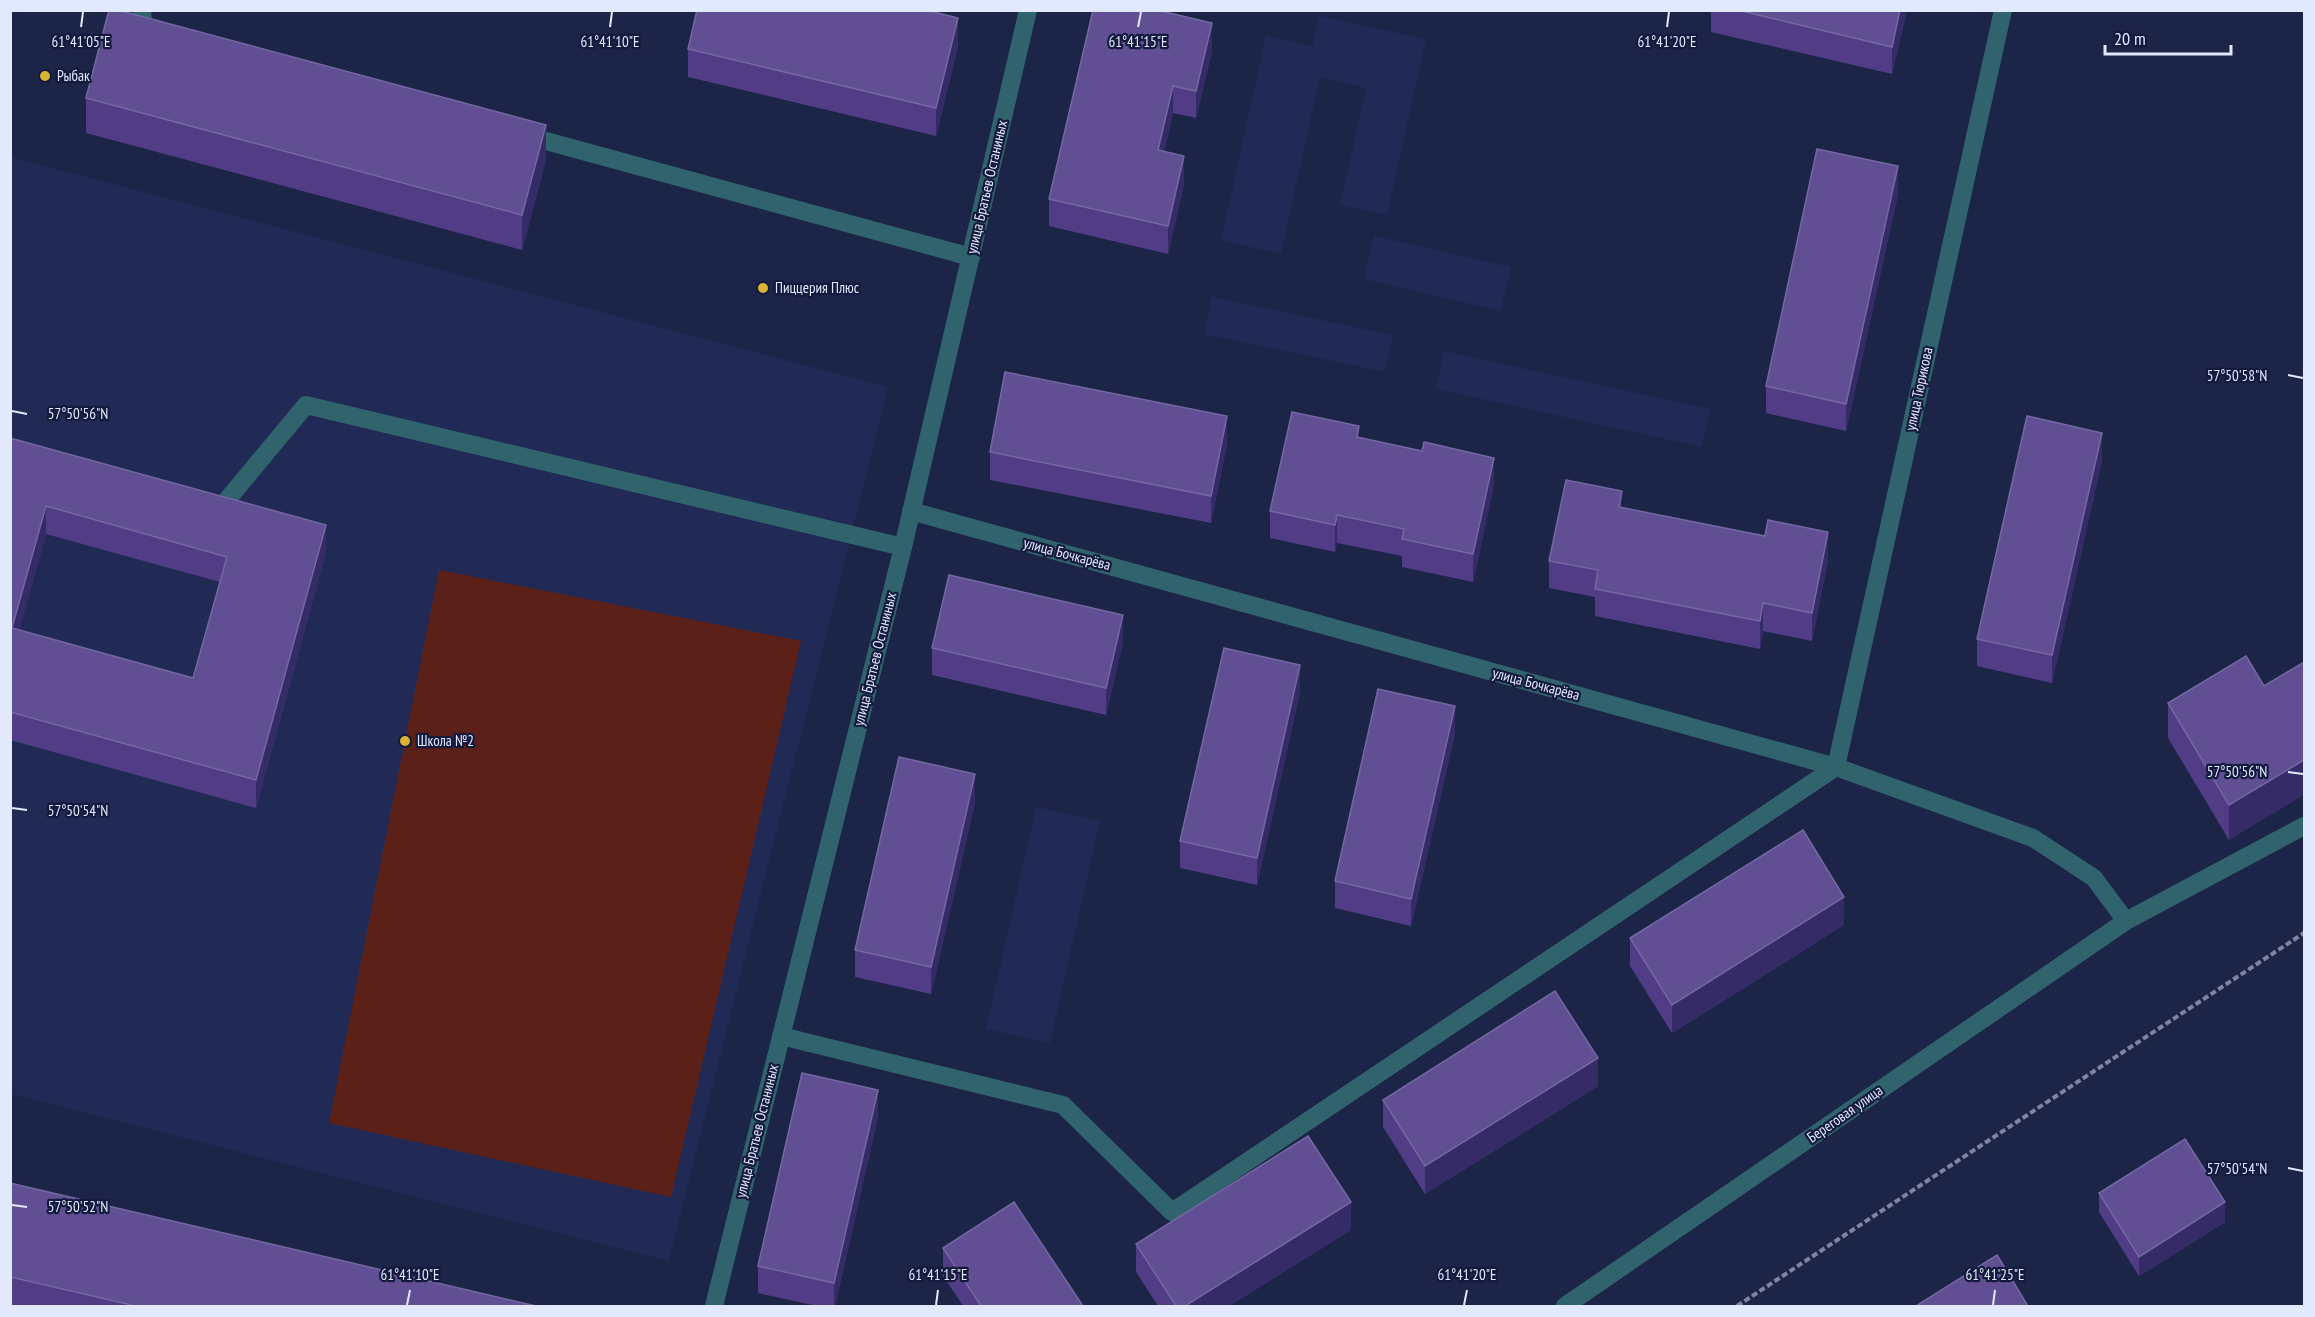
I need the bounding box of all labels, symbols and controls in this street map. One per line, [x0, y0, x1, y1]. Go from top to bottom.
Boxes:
scale bar [2105, 18, 2231, 56]
text: 20 m [2114, 27, 2146, 50]
text: 61°41'05"E [51, 32, 111, 51]
text: 61°41'10"E [580, 32, 640, 51]
text: 61°41'15"E [1108, 32, 1168, 51]
text: 61°41'20"E [1637, 32, 1697, 51]
place label: Рыбак [57, 66, 90, 85]
marker: Рыбак [38, 69, 52, 83]
street label: улица Братьев Останиных [962, 118, 1011, 256]
place label: Пиццерия Плюс [775, 278, 860, 297]
marker: Пиццерия Плюс [756, 281, 770, 295]
street label: улица Тюрикова [1900, 345, 1937, 432]
text: 57°50'58"N [2207, 366, 2267, 385]
text: 57°50'56"N [48, 404, 108, 423]
street label: улица Бочкарёва [1021, 533, 1113, 574]
street label: улица Братьев Останиных [849, 590, 900, 728]
street label: улица Бочкарёва [1490, 663, 1582, 704]
place label: Школа №2 [417, 731, 474, 750]
marker: Школа №2 [398, 734, 412, 748]
text: 57°50'56"N [2207, 762, 2267, 781]
text: 57°50'54"N [48, 801, 108, 820]
street label: улица Братьев Останиных [731, 1062, 782, 1200]
street label: Береговая улица [1803, 1081, 1886, 1147]
text: 57°50'54"N [2207, 1159, 2267, 1178]
text: 57°50'52"N [48, 1197, 108, 1216]
text: 61°41'10"E [380, 1265, 440, 1284]
text: 61°41'15"E [908, 1265, 968, 1284]
text: 61°41'20"E [1437, 1265, 1497, 1284]
text: 61°41'25"E [1965, 1265, 2025, 1284]

